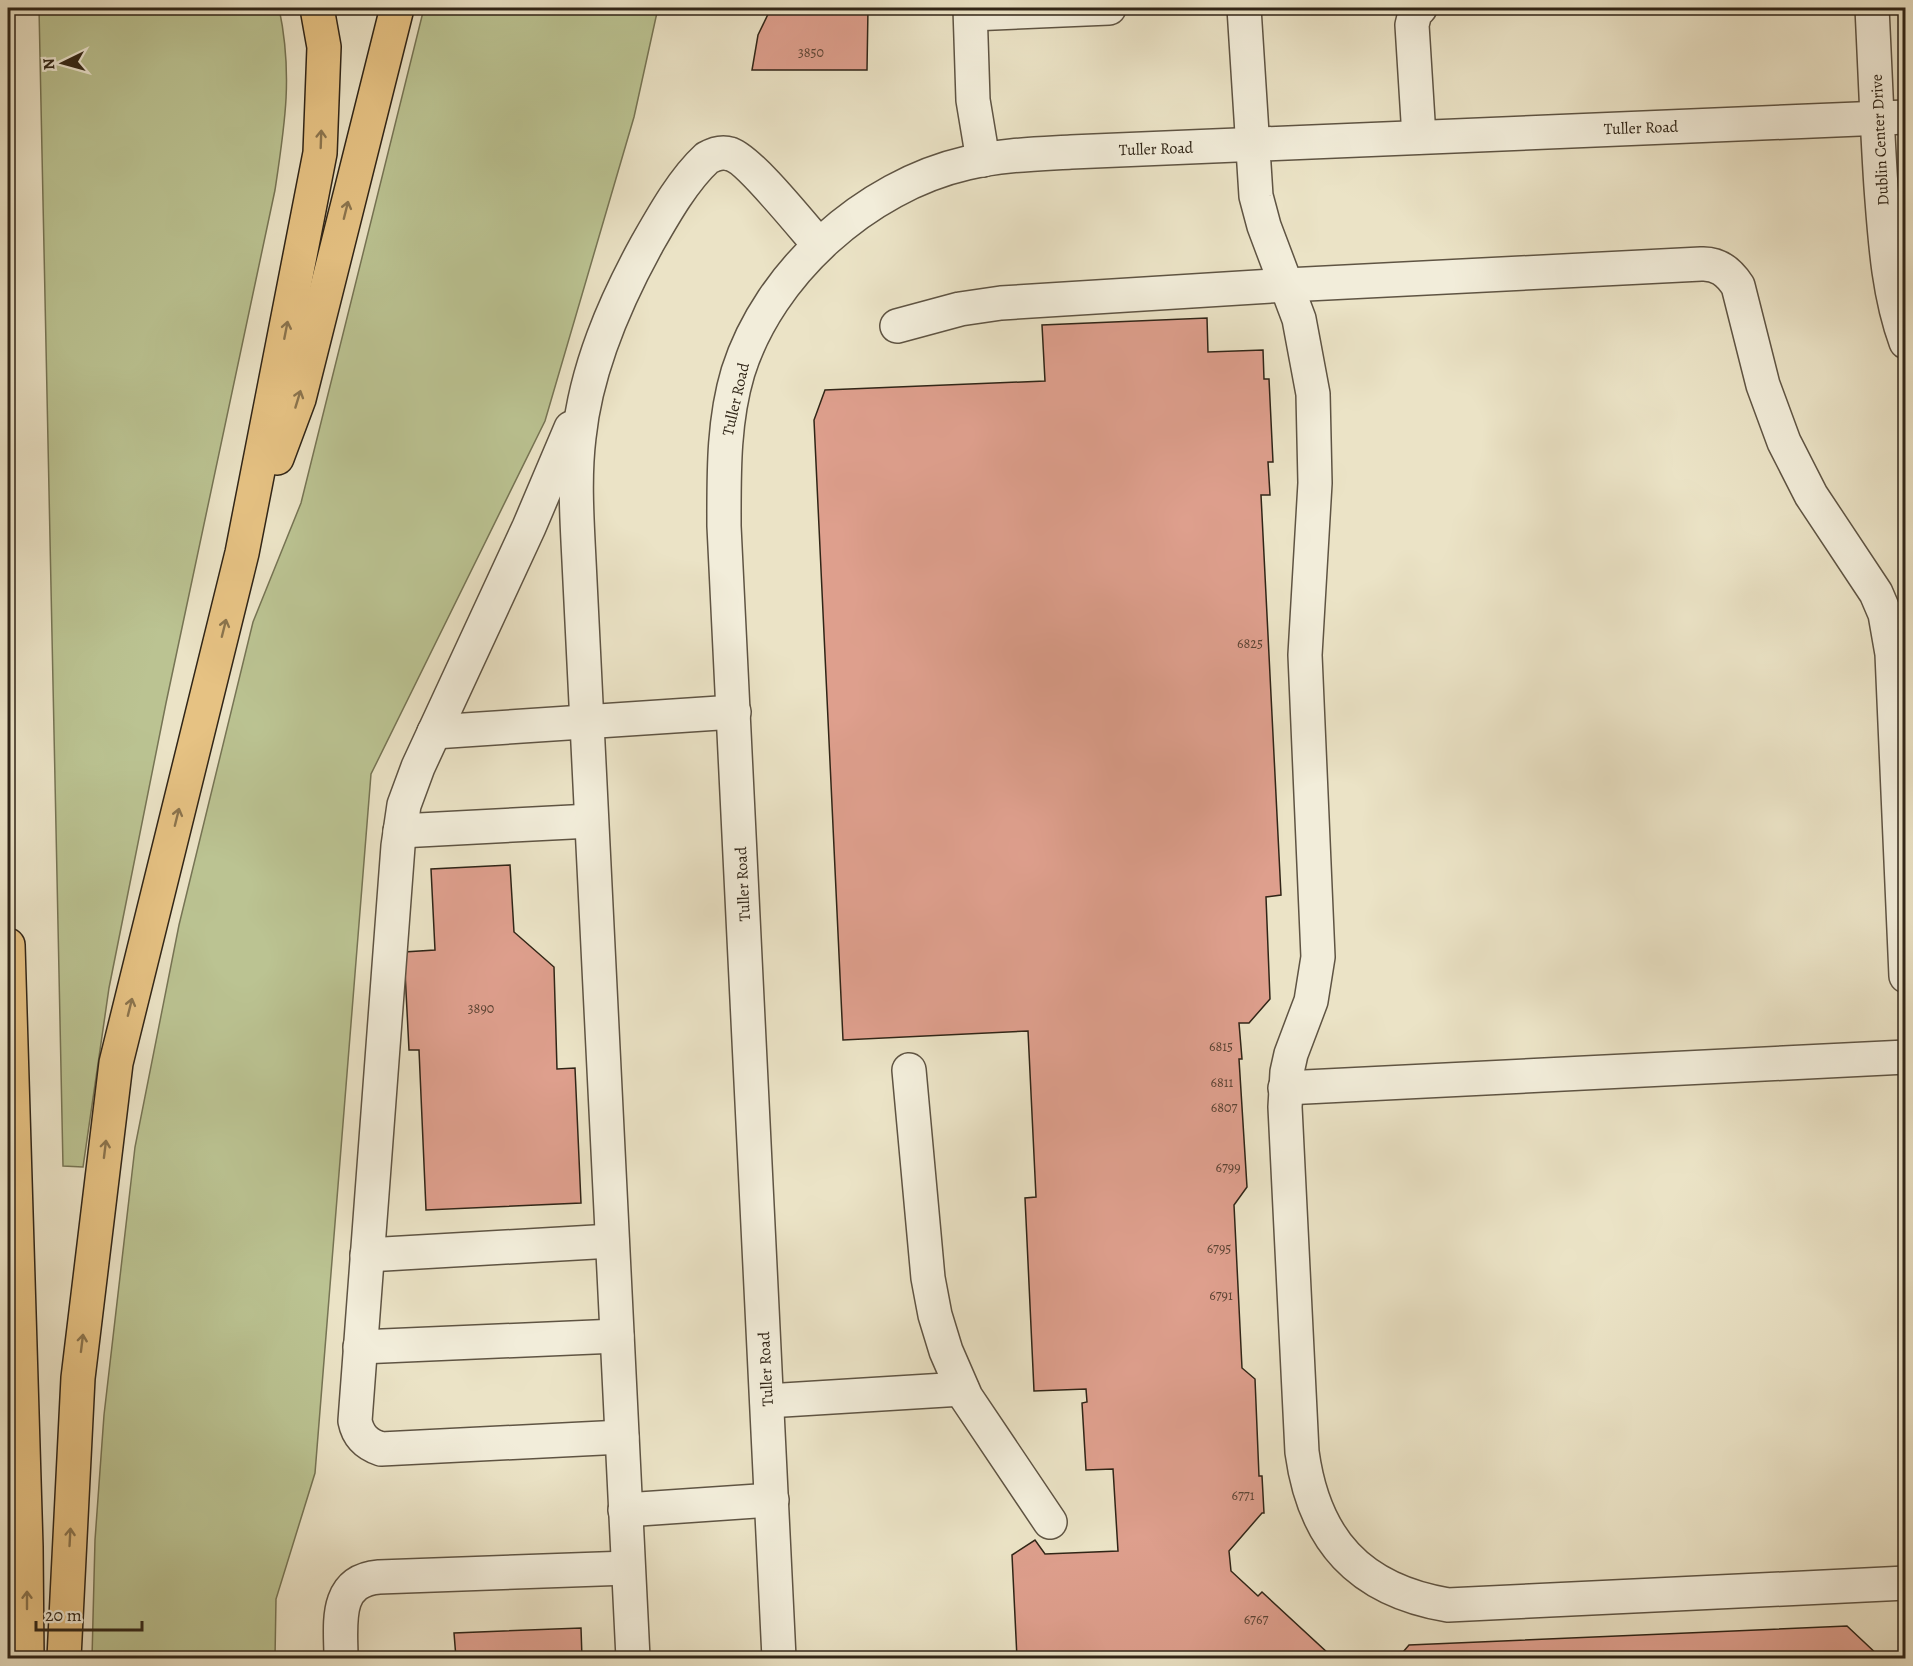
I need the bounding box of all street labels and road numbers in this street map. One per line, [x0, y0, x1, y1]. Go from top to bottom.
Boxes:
street label: Dublin Center Drive [1866, 74, 1894, 206]
street label: Tuller Road [1603, 116, 1679, 140]
street label: Tuller Road [1118, 137, 1194, 161]
street label: Tuller Road [717, 360, 755, 438]
street label: Tuller Road [730, 846, 756, 922]
street label: Tuller Road [753, 1331, 779, 1407]

